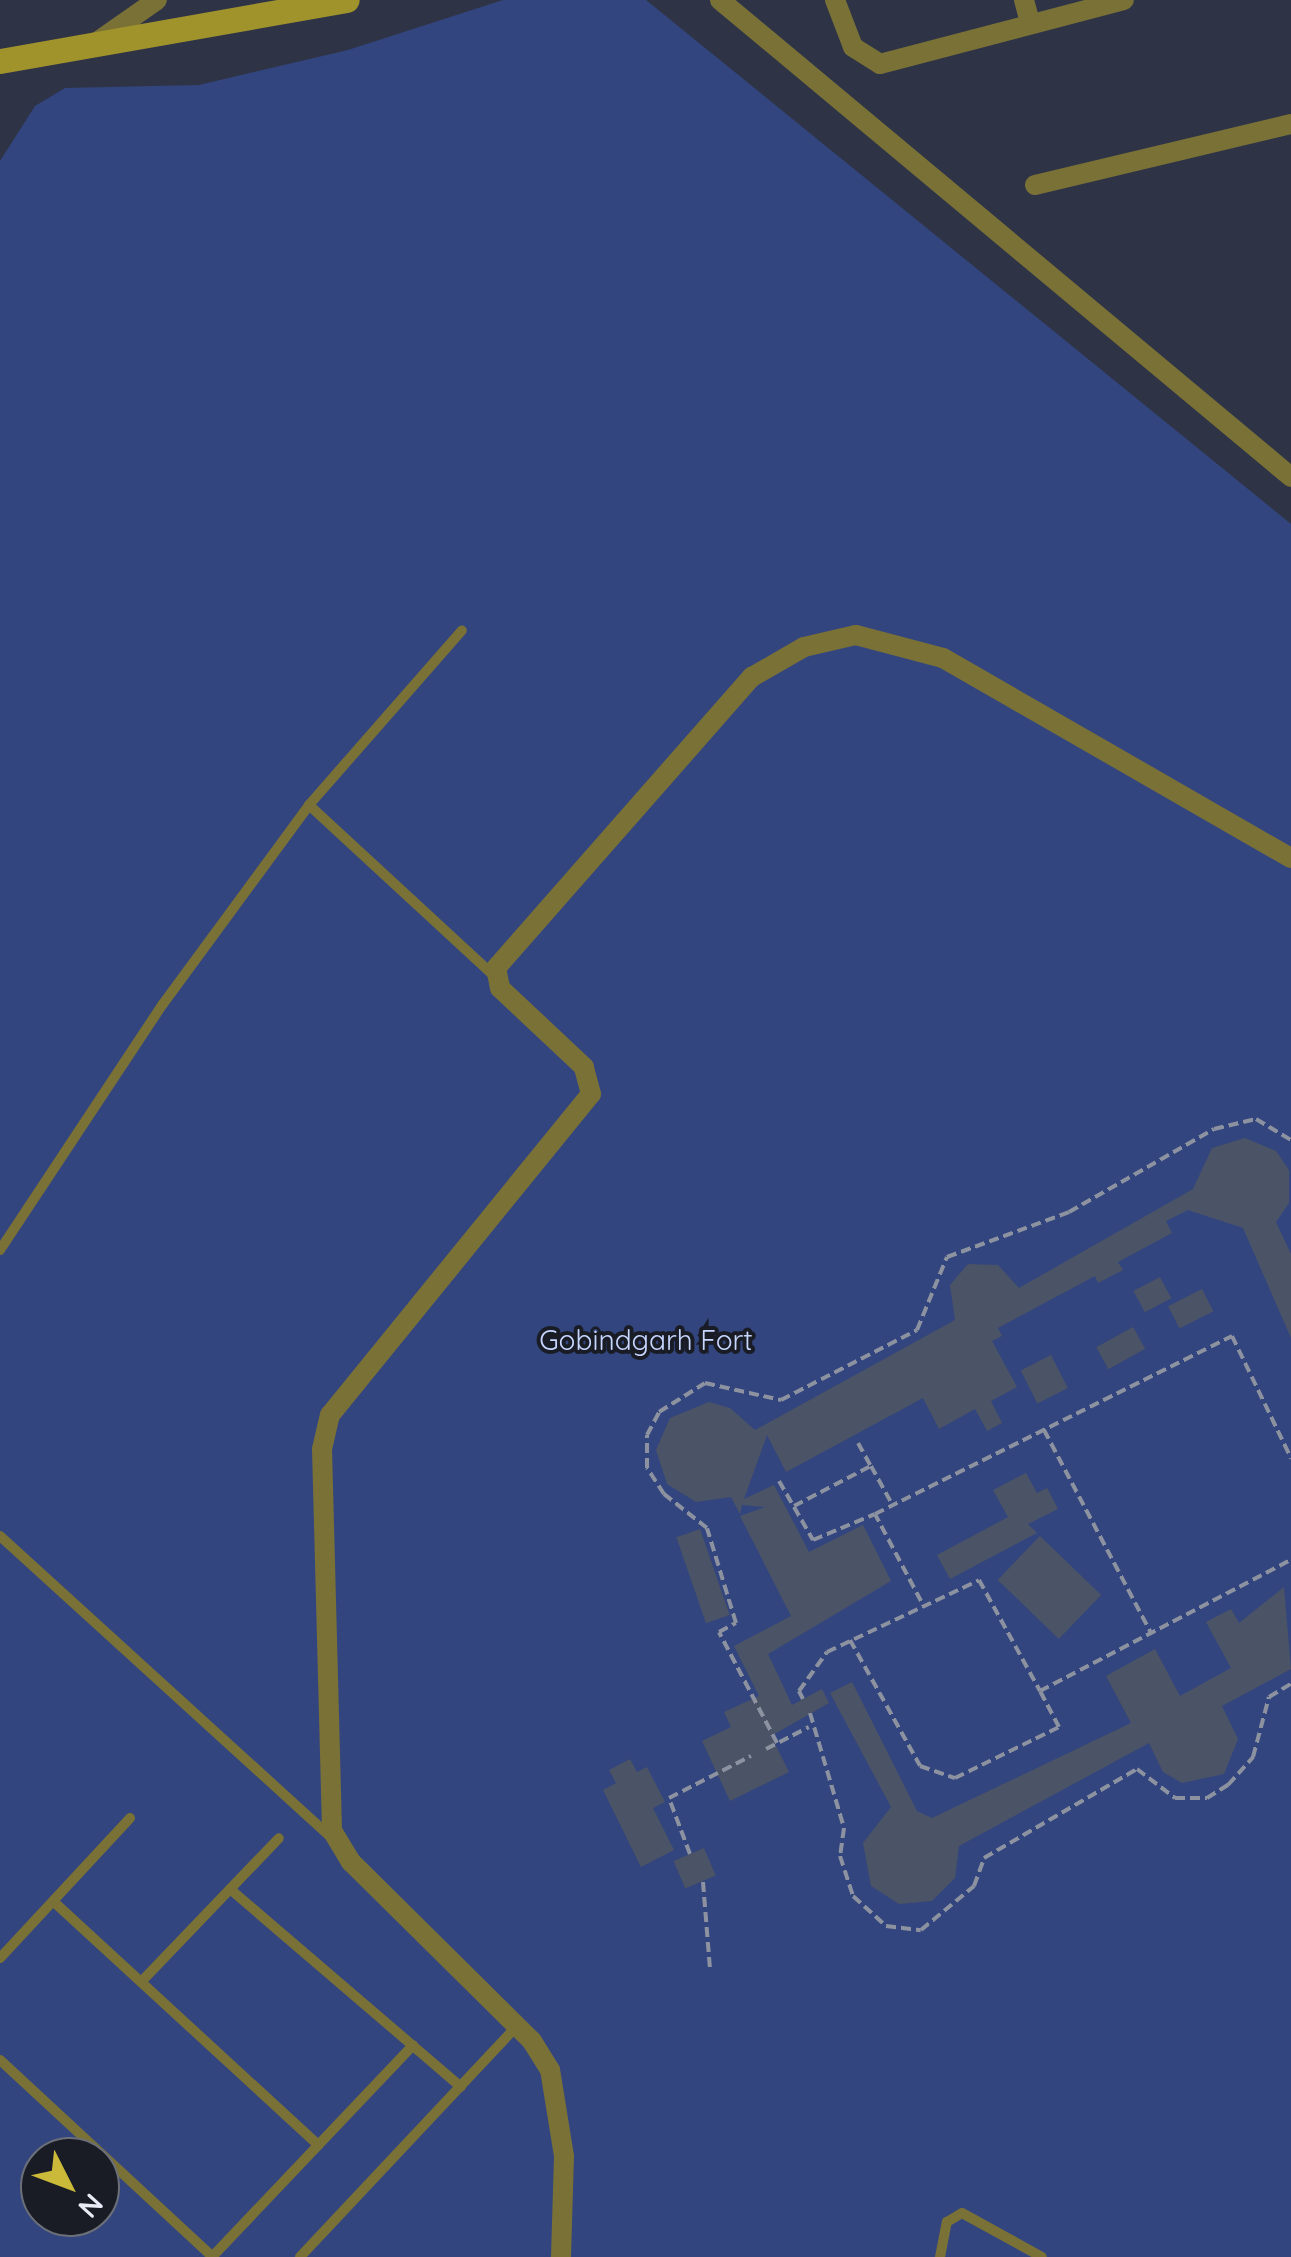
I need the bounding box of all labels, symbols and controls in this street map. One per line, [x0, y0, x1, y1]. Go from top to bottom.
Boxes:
park label: Gobindgarh Fort [539, 1323, 753, 1357]
north arrow [20, 2137, 120, 2237]
text: N [71, 2187, 111, 2225]

